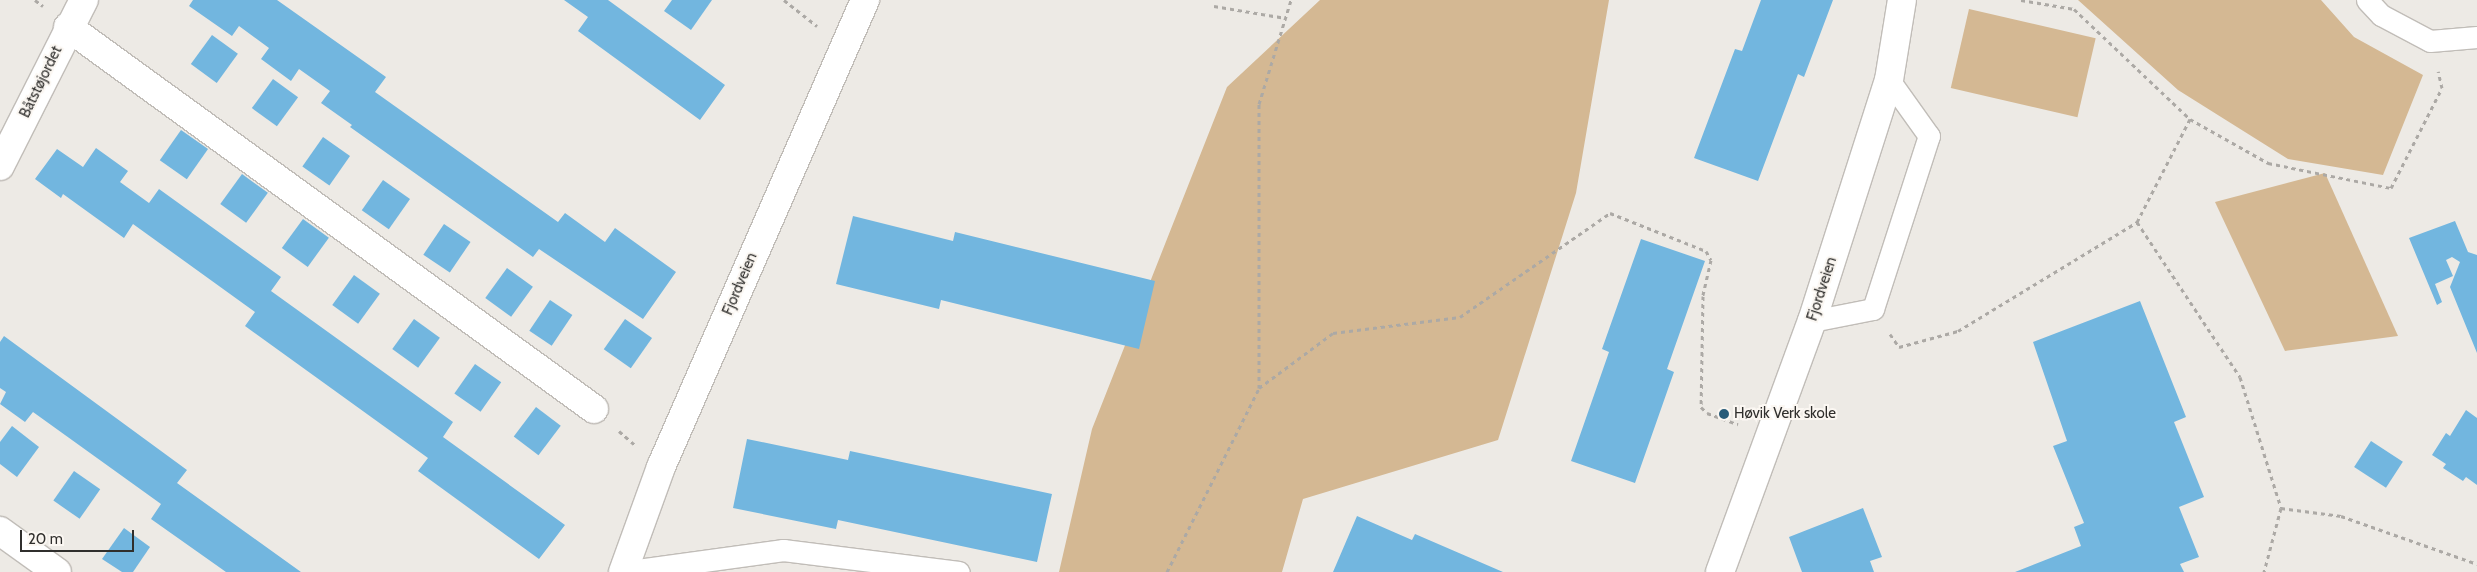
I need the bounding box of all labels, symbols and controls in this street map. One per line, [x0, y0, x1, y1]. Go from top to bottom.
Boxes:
street label: Båtstøjordet [16, 43, 66, 121]
street label: Fjordveien [719, 250, 761, 318]
street label: Fjordveien [1803, 255, 1841, 323]
place label: Høvik Verk skole [1734, 405, 1836, 423]
marker: Høvik Verk skole [1718, 408, 1730, 420]
scale bar [22, 520, 136, 552]
text: 20 m [28, 530, 63, 548]

